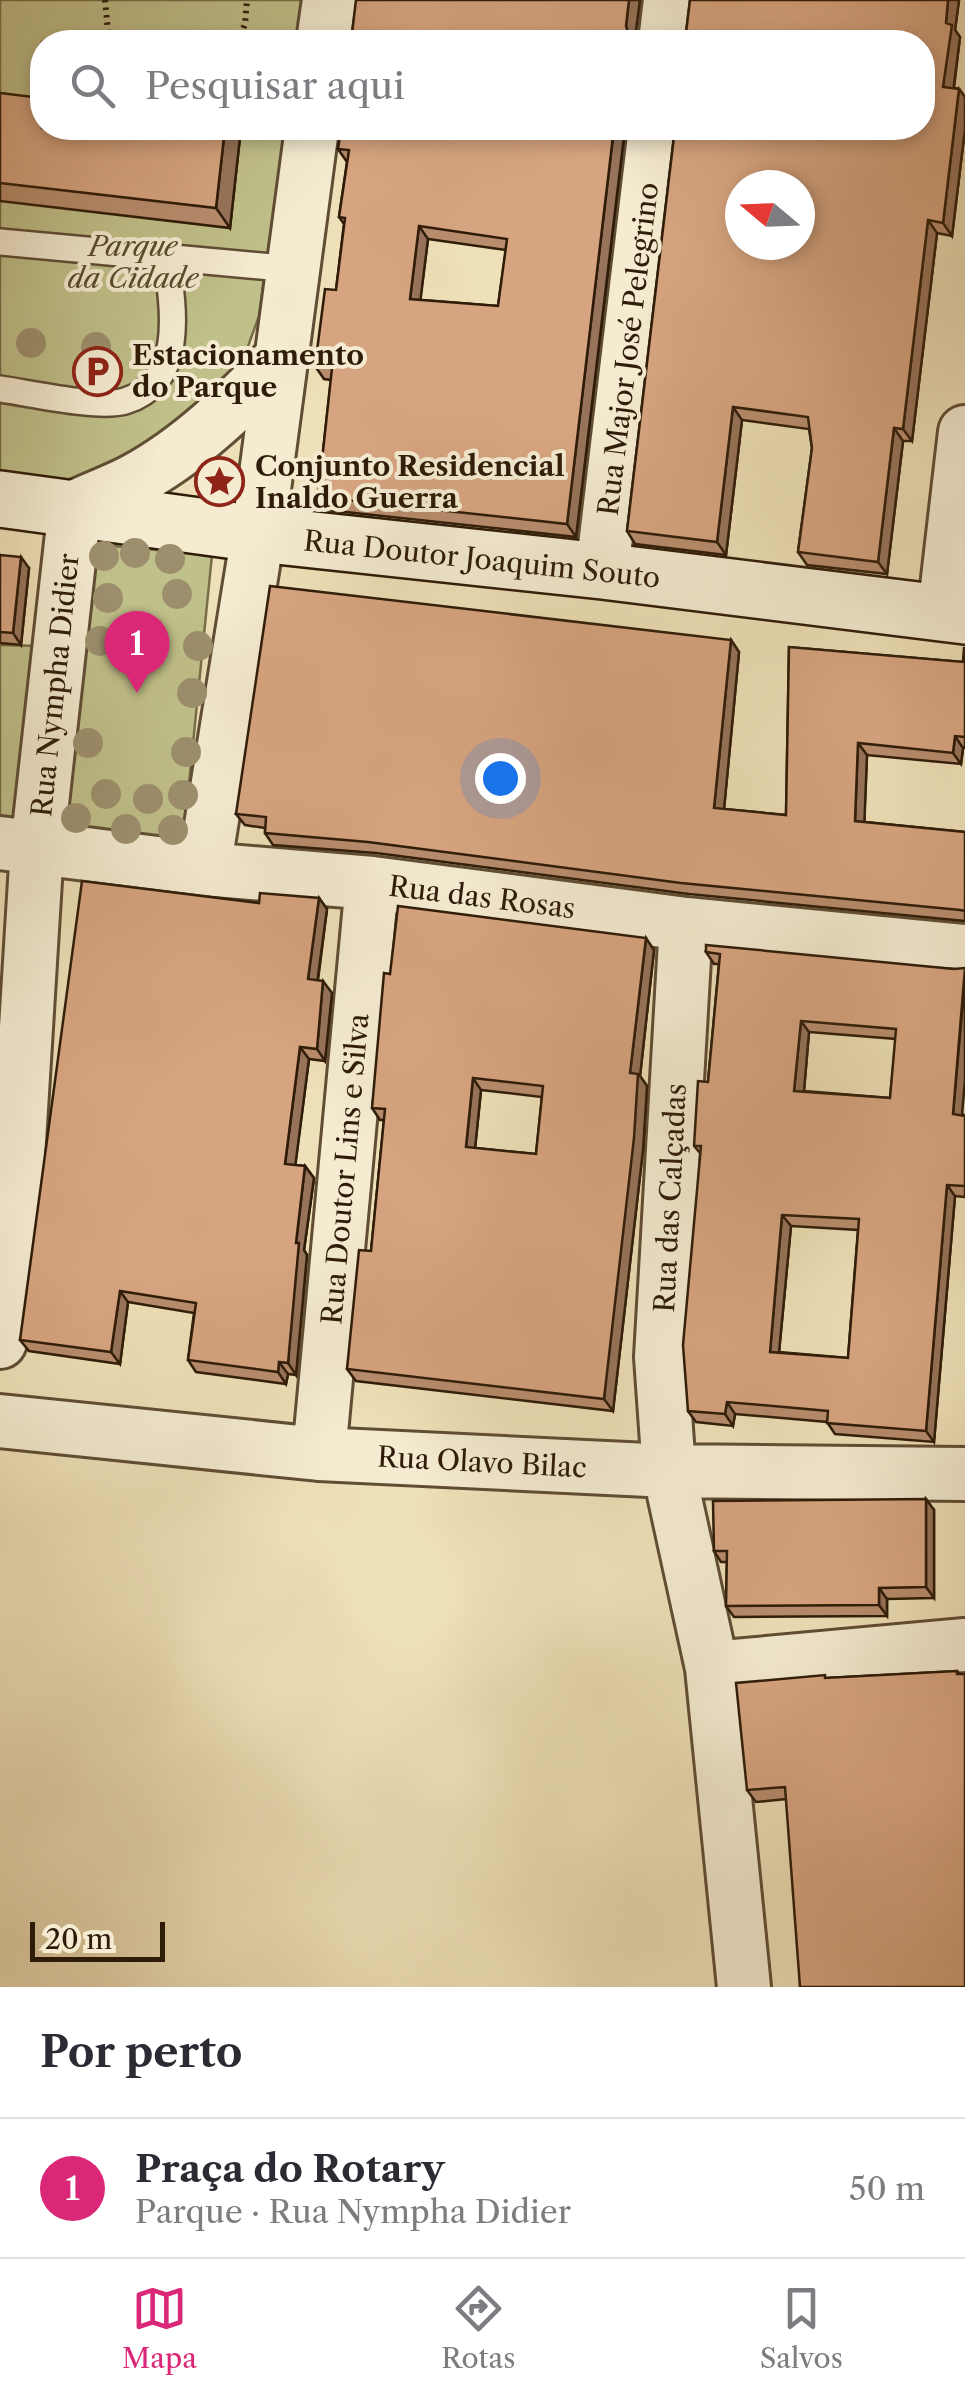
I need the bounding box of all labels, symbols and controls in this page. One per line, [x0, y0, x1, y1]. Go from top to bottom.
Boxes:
search box [30, 30, 935, 140]
icon: search [65, 58, 120, 113]
text: Pesquisar aqui [145, 62, 405, 109]
north arrow [725, 170, 815, 260]
street label: Rua Major José Pelegrino [591, 180, 665, 518]
park label: Parque da Cidade [67, 229, 200, 295]
place label: Estacionamento do Parque [132, 338, 364, 404]
parking icon: Estacionamento do Parque [71, 345, 123, 397]
place label: Conjunto Residencial Inaldo Guerra [255, 449, 565, 515]
place icon: Conjunto Residencial Inaldo Guerra [194, 456, 246, 508]
street label: Rua Doutor Joaquim Souto [302, 523, 662, 595]
street label: Rua Nympha Didier [24, 551, 86, 818]
pin: 1 [104, 610, 170, 693]
your location [475, 753, 526, 804]
street label: Rua das Rosas [387, 869, 577, 925]
street label: Rua Doutor Lins e Silva [314, 1012, 376, 1326]
street label: Rua das Calçadas [647, 1083, 693, 1313]
street label: Rua Olavo Bilac [376, 1440, 588, 1484]
scale bar [30, 1917, 165, 1962]
text: 20 m [45, 1922, 112, 1956]
text: Por perto [40, 2026, 243, 2078]
text: Praça do Rotary [135, 2145, 445, 2192]
text: 1 [65, 2169, 80, 2208]
text: 50 m [849, 2169, 925, 2208]
text: Parque · Rua Nympha Didier [135, 2192, 571, 2231]
tab: Mapa [122, 2281, 197, 2375]
tab: Rotas [441, 2281, 515, 2375]
tab: Salvos [760, 2281, 843, 2375]

